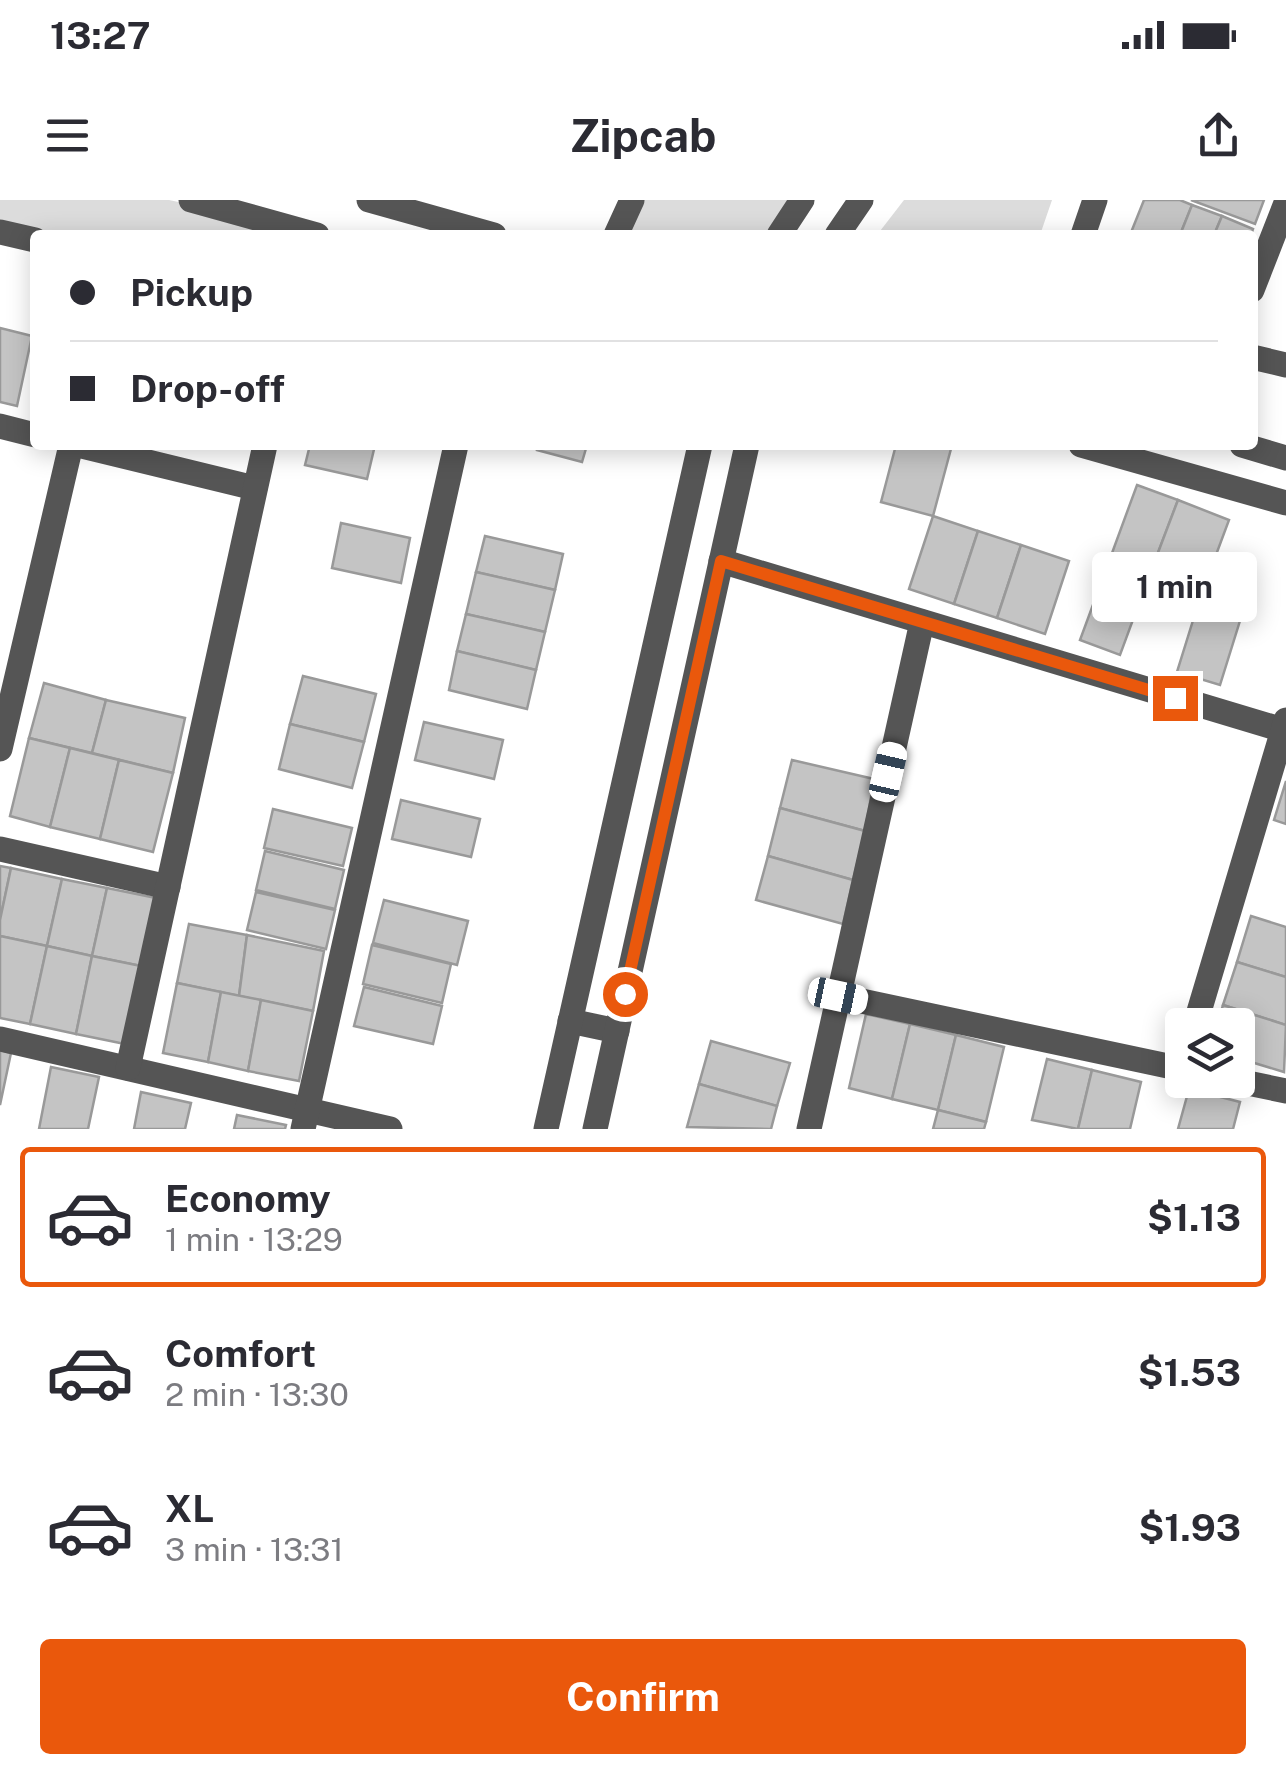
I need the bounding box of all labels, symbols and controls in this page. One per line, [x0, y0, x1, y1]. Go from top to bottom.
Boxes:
text: 13:27 [50, 13, 150, 58]
icon: menu [40, 108, 95, 163]
icon: share [1191, 108, 1246, 163]
text: Zipcab [570, 109, 716, 162]
text: Pickup [130, 270, 253, 315]
text: Drop-off [130, 366, 285, 411]
callout: 1 min [1092, 553, 1258, 623]
text: 1 min [1136, 568, 1213, 605]
route end [1153, 676, 1198, 721]
car [867, 739, 909, 805]
route start [603, 972, 648, 1017]
car [806, 975, 870, 1017]
map controls [1165, 1008, 1255, 1098]
button: layers [1165, 1008, 1255, 1098]
icon: car [45, 1172, 135, 1262]
text: Economy [165, 1176, 331, 1221]
text: $1.13 [1147, 1195, 1241, 1240]
text: 1 min · 13:29 [165, 1221, 343, 1258]
icon: car [45, 1327, 135, 1417]
text: Comfort [165, 1331, 316, 1376]
text: $1.53 [1138, 1350, 1241, 1395]
text: 2 min · 13:30 [165, 1376, 349, 1413]
icon: car [45, 1482, 135, 1572]
text: XL [165, 1486, 214, 1531]
text: $1.93 [1138, 1505, 1241, 1550]
text: 3 min · 13:31 [165, 1531, 343, 1568]
button: Confirm [40, 1639, 1246, 1754]

